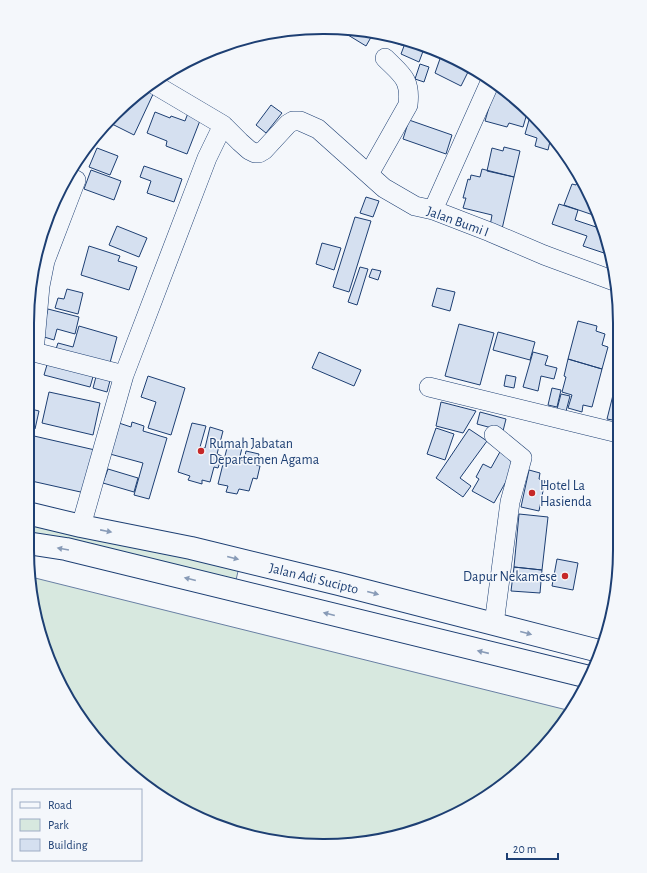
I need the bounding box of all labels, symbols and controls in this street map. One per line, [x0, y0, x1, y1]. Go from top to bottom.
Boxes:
street label: Jalan Bumi I [425, 204, 491, 240]
place label: Rumah Jabatan Departemen Agama [209, 437, 320, 467]
marker: Rumah Jabatan Departemen Agama [196, 446, 206, 456]
place label: Hotel La Hasienda [540, 479, 592, 509]
marker: Hotel La Hasienda [527, 488, 537, 498]
one-way arrow [100, 528, 112, 534]
one-way arrow [57, 546, 69, 552]
one-way arrow [227, 555, 239, 561]
street label: Jalan Adi Sucipto [268, 561, 360, 597]
place label: Dapur Nekamese [463, 570, 557, 584]
marker: Dapur Nekamese [560, 571, 570, 581]
one-way arrow [183, 576, 196, 582]
one-way arrow [367, 590, 379, 596]
one-way arrow [323, 610, 336, 616]
one-way arrow [520, 630, 532, 636]
one-way arrow [477, 648, 489, 654]
legend [12, 789, 142, 861]
text: Road [48, 799, 72, 811]
text: Park [48, 819, 69, 831]
scale bar [507, 835, 558, 861]
text: Building [48, 839, 88, 851]
text: 20 m [513, 843, 536, 855]

